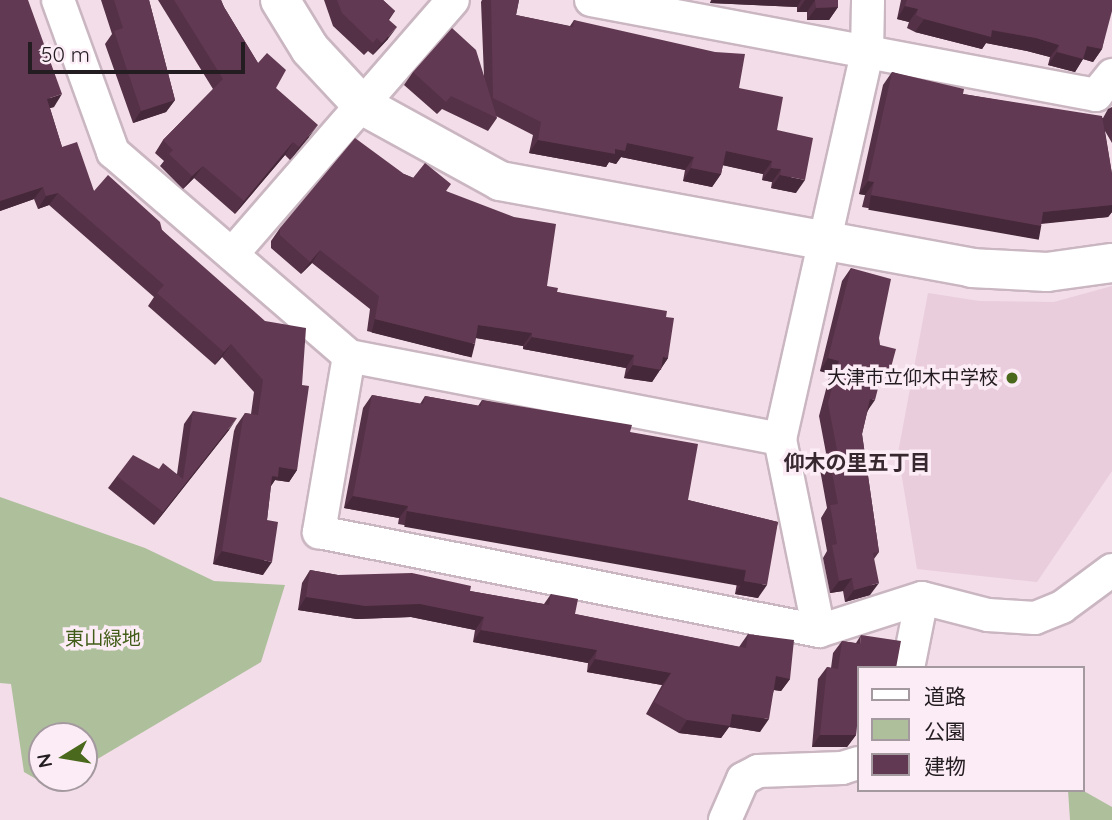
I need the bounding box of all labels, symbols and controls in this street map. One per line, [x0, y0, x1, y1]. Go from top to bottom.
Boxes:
scale bar [32, 28, 248, 72]
text: 50 m [41, 41, 90, 67]
place label: 大津市立仰木中学校 [827, 367, 998, 389]
marker: 大津市立仰木中学校 [1004, 370, 1020, 386]
district label: 仰木の里五丁目 [784, 449, 930, 475]
park label: 東山緑地 [65, 628, 141, 650]
legend [856, 666, 1084, 792]
text: 道路 [924, 683, 966, 709]
text: 公園 [924, 718, 966, 744]
north arrow [28, 722, 98, 792]
text: N [31, 751, 57, 770]
text: 建物 [924, 753, 966, 779]

